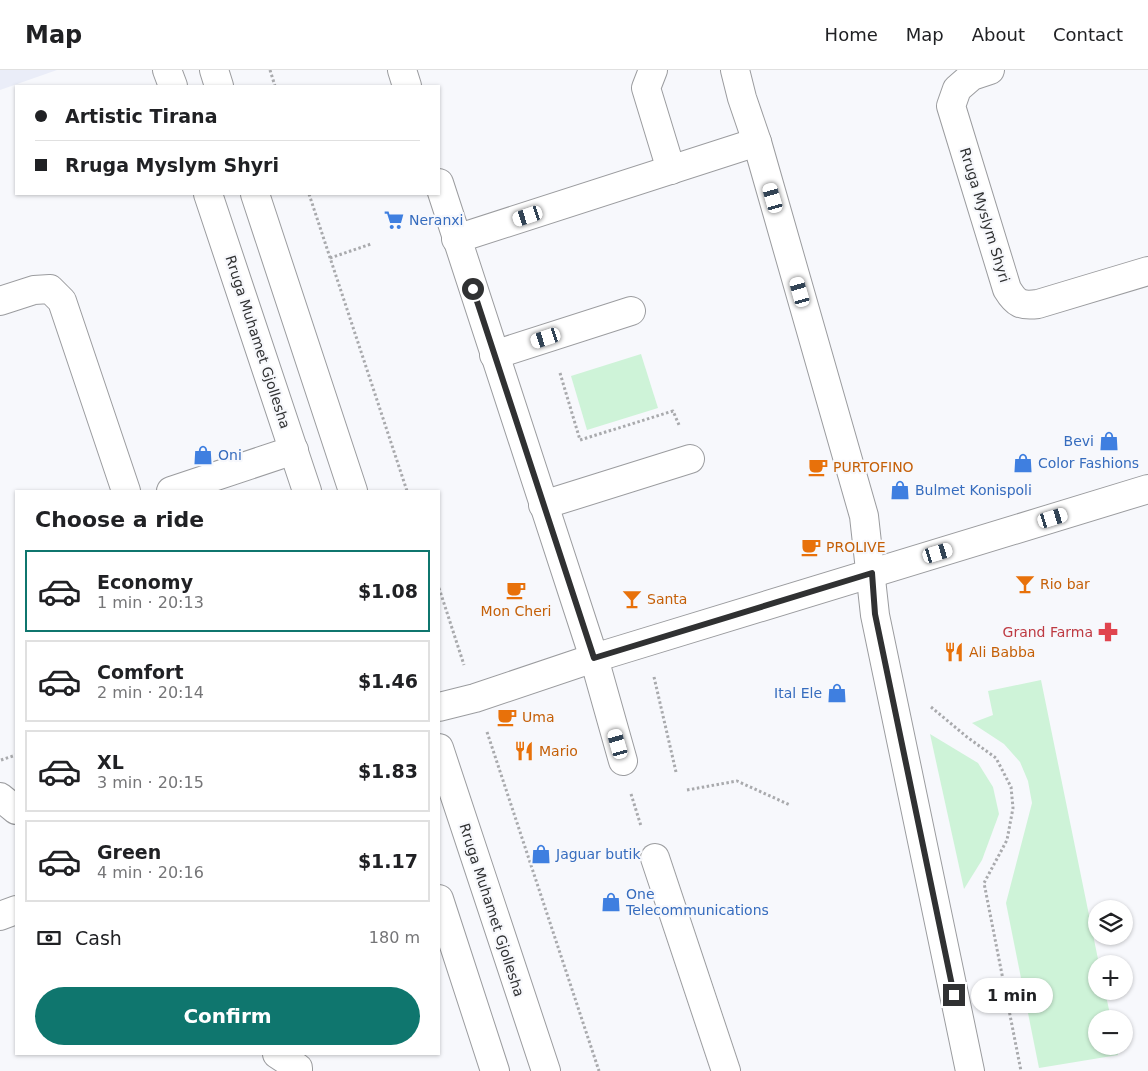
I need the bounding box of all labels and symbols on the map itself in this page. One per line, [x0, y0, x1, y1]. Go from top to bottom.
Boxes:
street label: Rruga Myslym Shyri [957, 146, 1013, 284]
car [761, 182, 784, 214]
car [511, 204, 544, 228]
supermarket icon: Neranxi [383, 209, 405, 231]
place label: Neranxi [409, 212, 463, 228]
street label: Rruga Muhamet Gjollesha [222, 253, 294, 431]
car [788, 276, 811, 308]
route start [462, 278, 484, 300]
car [529, 326, 562, 350]
shop icon: Bevi [1098, 430, 1120, 452]
place label: Bevi [1064, 433, 1094, 449]
shop icon: Oni [192, 444, 214, 466]
place label: Oni [218, 447, 242, 463]
shop icon: Color Fashions [1012, 452, 1034, 474]
place label: Color Fashions [1038, 455, 1139, 471]
cafe icon: PURTOFINO [807, 456, 829, 478]
place label: PURTOFINO [833, 459, 914, 475]
shop icon: Bulmet Konispoli [889, 479, 911, 501]
place label: Bulmet Konispoli [915, 482, 1032, 498]
car [1036, 506, 1069, 530]
cafe icon: PROLIVE [800, 536, 822, 558]
place label: PROLIVE [826, 539, 886, 555]
car [921, 541, 954, 565]
bar icon: Rio bar [1014, 573, 1036, 595]
place label: Rio bar [1040, 576, 1090, 592]
cafe icon: Mon Cheri [505, 579, 527, 601]
bar icon: Santa [621, 588, 643, 610]
place label: Santa [647, 591, 687, 607]
place label: Mon Cheri [481, 603, 551, 619]
pharmacy icon: Grand Farma [1097, 621, 1119, 643]
place label: Grand Farma [1003, 624, 1093, 640]
restaurant icon: Ali Babba [943, 641, 965, 663]
place label: Ali Babba [969, 644, 1035, 660]
shop icon: Ital Ele [826, 682, 848, 704]
place label: Ital Ele [774, 685, 822, 701]
cafe icon: Uma [496, 706, 518, 728]
place label: Uma [522, 709, 554, 725]
car [606, 728, 629, 760]
restaurant icon: Mario [513, 740, 535, 762]
place label: Mario [539, 743, 578, 759]
street label: Rruga Muhamet Gjollesha [456, 821, 528, 999]
shop icon: Jaguar butik [530, 843, 552, 865]
place label: Jaguar butik [555, 846, 641, 862]
place label: One Telecommunications [625, 886, 769, 918]
shop icon: One Telecommunications [600, 891, 622, 913]
callout: 1 min [972, 978, 1054, 1012]
route end [943, 984, 965, 1006]

